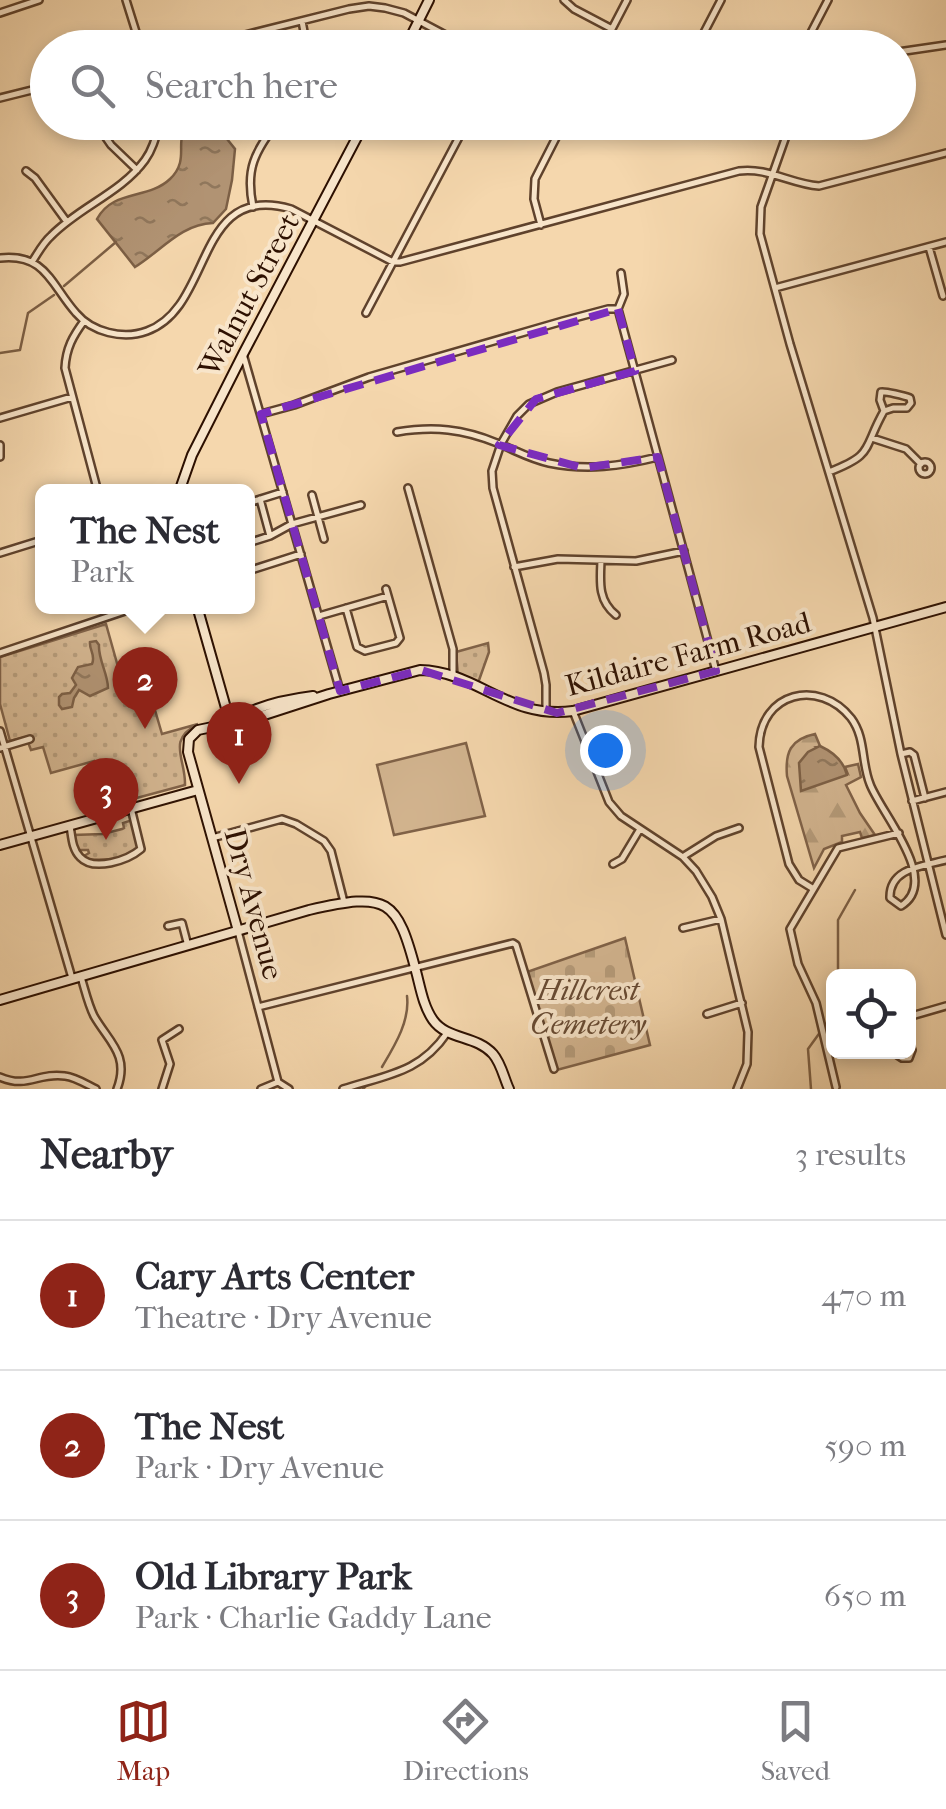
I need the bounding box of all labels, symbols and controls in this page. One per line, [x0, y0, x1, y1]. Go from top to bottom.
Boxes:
search box [30, 30, 916, 140]
icon: search [65, 58, 120, 113]
text: Search here [145, 63, 338, 108]
street label: Walnut Street [191, 207, 307, 384]
popup [35, 484, 255, 614]
text: The Nest [70, 508, 220, 553]
text: Park [70, 553, 134, 590]
street label: Kildaire Farm Road [562, 605, 815, 704]
pin: 2 [112, 646, 178, 729]
pin: 1 [206, 702, 272, 784]
your location [580, 725, 631, 776]
pin: 3 [74, 758, 138, 840]
street label: Dry Avenue [217, 825, 291, 984]
map controls [826, 969, 916, 1059]
button: locate [826, 969, 916, 1059]
park label: Hillcrest Cemetery [530, 973, 646, 1042]
text: Nearby [40, 1130, 172, 1179]
text: 3 results [795, 1136, 906, 1173]
text: Cary Arts Center [135, 1254, 414, 1299]
text: 1 [67, 1277, 78, 1314]
text: 470 m [822, 1277, 906, 1314]
text: Theatre · Dry Avenue [135, 1299, 432, 1336]
text: The Nest [135, 1404, 284, 1449]
text: 2 [64, 1427, 81, 1464]
text: 590 m [824, 1427, 906, 1464]
text: Park · Dry Avenue [135, 1449, 384, 1486]
text: Old Library Park [135, 1554, 411, 1599]
text: 3 [66, 1577, 79, 1614]
text: 650 m [824, 1577, 906, 1614]
text: Park · Charlie Gaddy Lane [135, 1599, 491, 1636]
tab: Map [116, 1694, 171, 1787]
tab: Directions [403, 1694, 529, 1787]
tab: Saved [761, 1694, 830, 1787]

